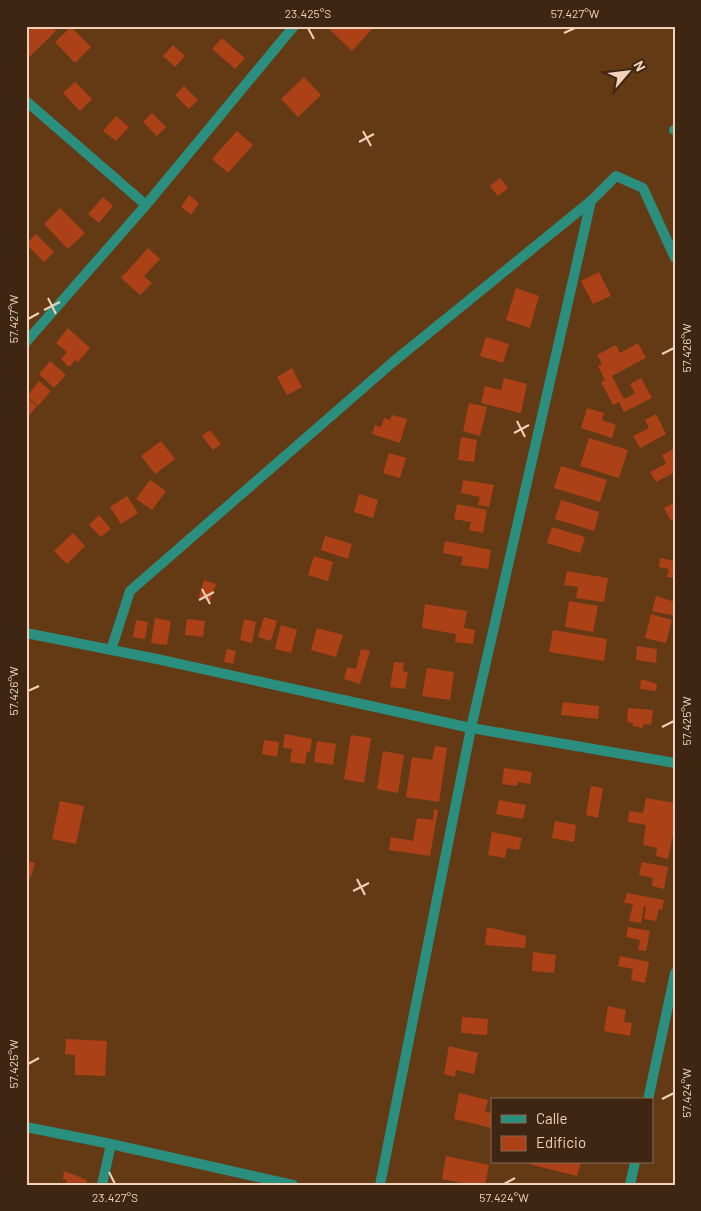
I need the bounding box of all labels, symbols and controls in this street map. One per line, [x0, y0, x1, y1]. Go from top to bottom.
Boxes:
text: 23.425°S [285, 6, 331, 20]
text: 57.427°W [551, 6, 600, 20]
north arrow [604, 48, 654, 98]
text: N [630, 58, 650, 74]
text: 57.427°W [6, 294, 20, 343]
text: 57.426°W [679, 323, 693, 372]
text: 57.426°W [6, 666, 20, 715]
text: 57.425°W [679, 696, 693, 745]
text: 57.425°W [6, 1039, 20, 1088]
text: 57.424°W [679, 1068, 693, 1118]
legend [491, 1098, 654, 1164]
text: Calle [536, 1109, 568, 1127]
text: Edificio [536, 1133, 586, 1151]
text: 23.427°S [92, 1190, 138, 1204]
text: 57.424°W [479, 1190, 529, 1204]

